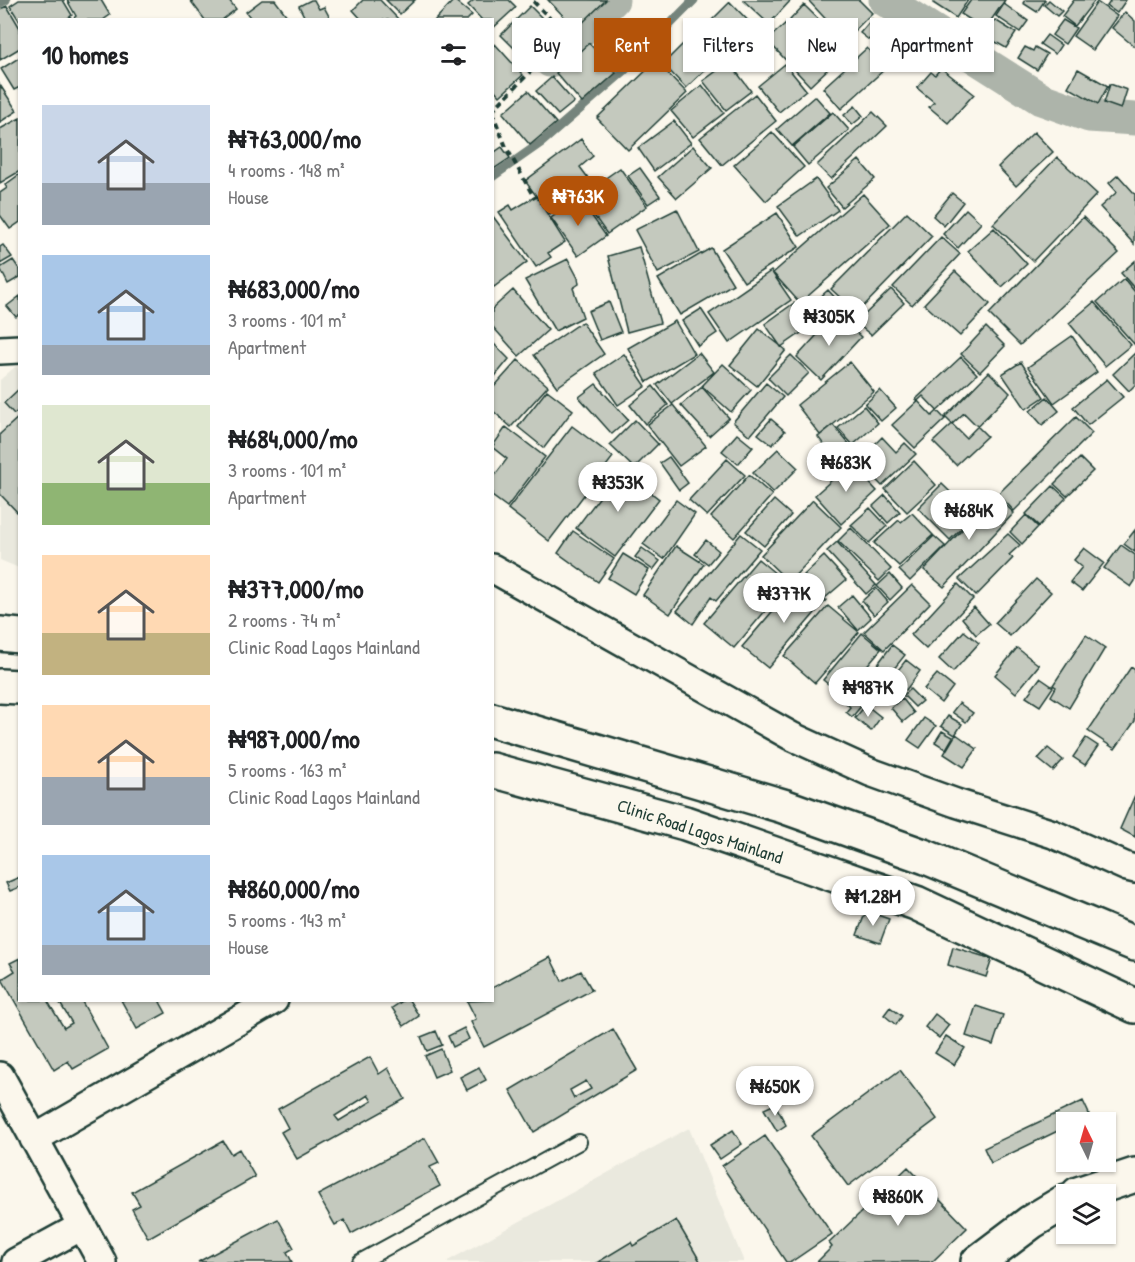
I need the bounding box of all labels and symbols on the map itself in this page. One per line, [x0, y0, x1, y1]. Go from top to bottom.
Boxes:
pin: ₦763K [536, 176, 620, 227]
pin: ₦305K [787, 296, 871, 347]
pin: ₦683K [804, 442, 888, 493]
pin: ₦353K [576, 462, 660, 513]
pin: ₦684K [927, 490, 1011, 541]
pin: ₦377K [742, 573, 826, 624]
pin: ₦987K [826, 667, 910, 718]
street label: Clinic Road Lagos Mainland [614, 792, 786, 870]
pin: ₦1.28M [824, 876, 922, 927]
pin: ₦650K [733, 1066, 817, 1117]
north arrow [1056, 1112, 1116, 1172]
pin: ₦860K [856, 1176, 940, 1227]

